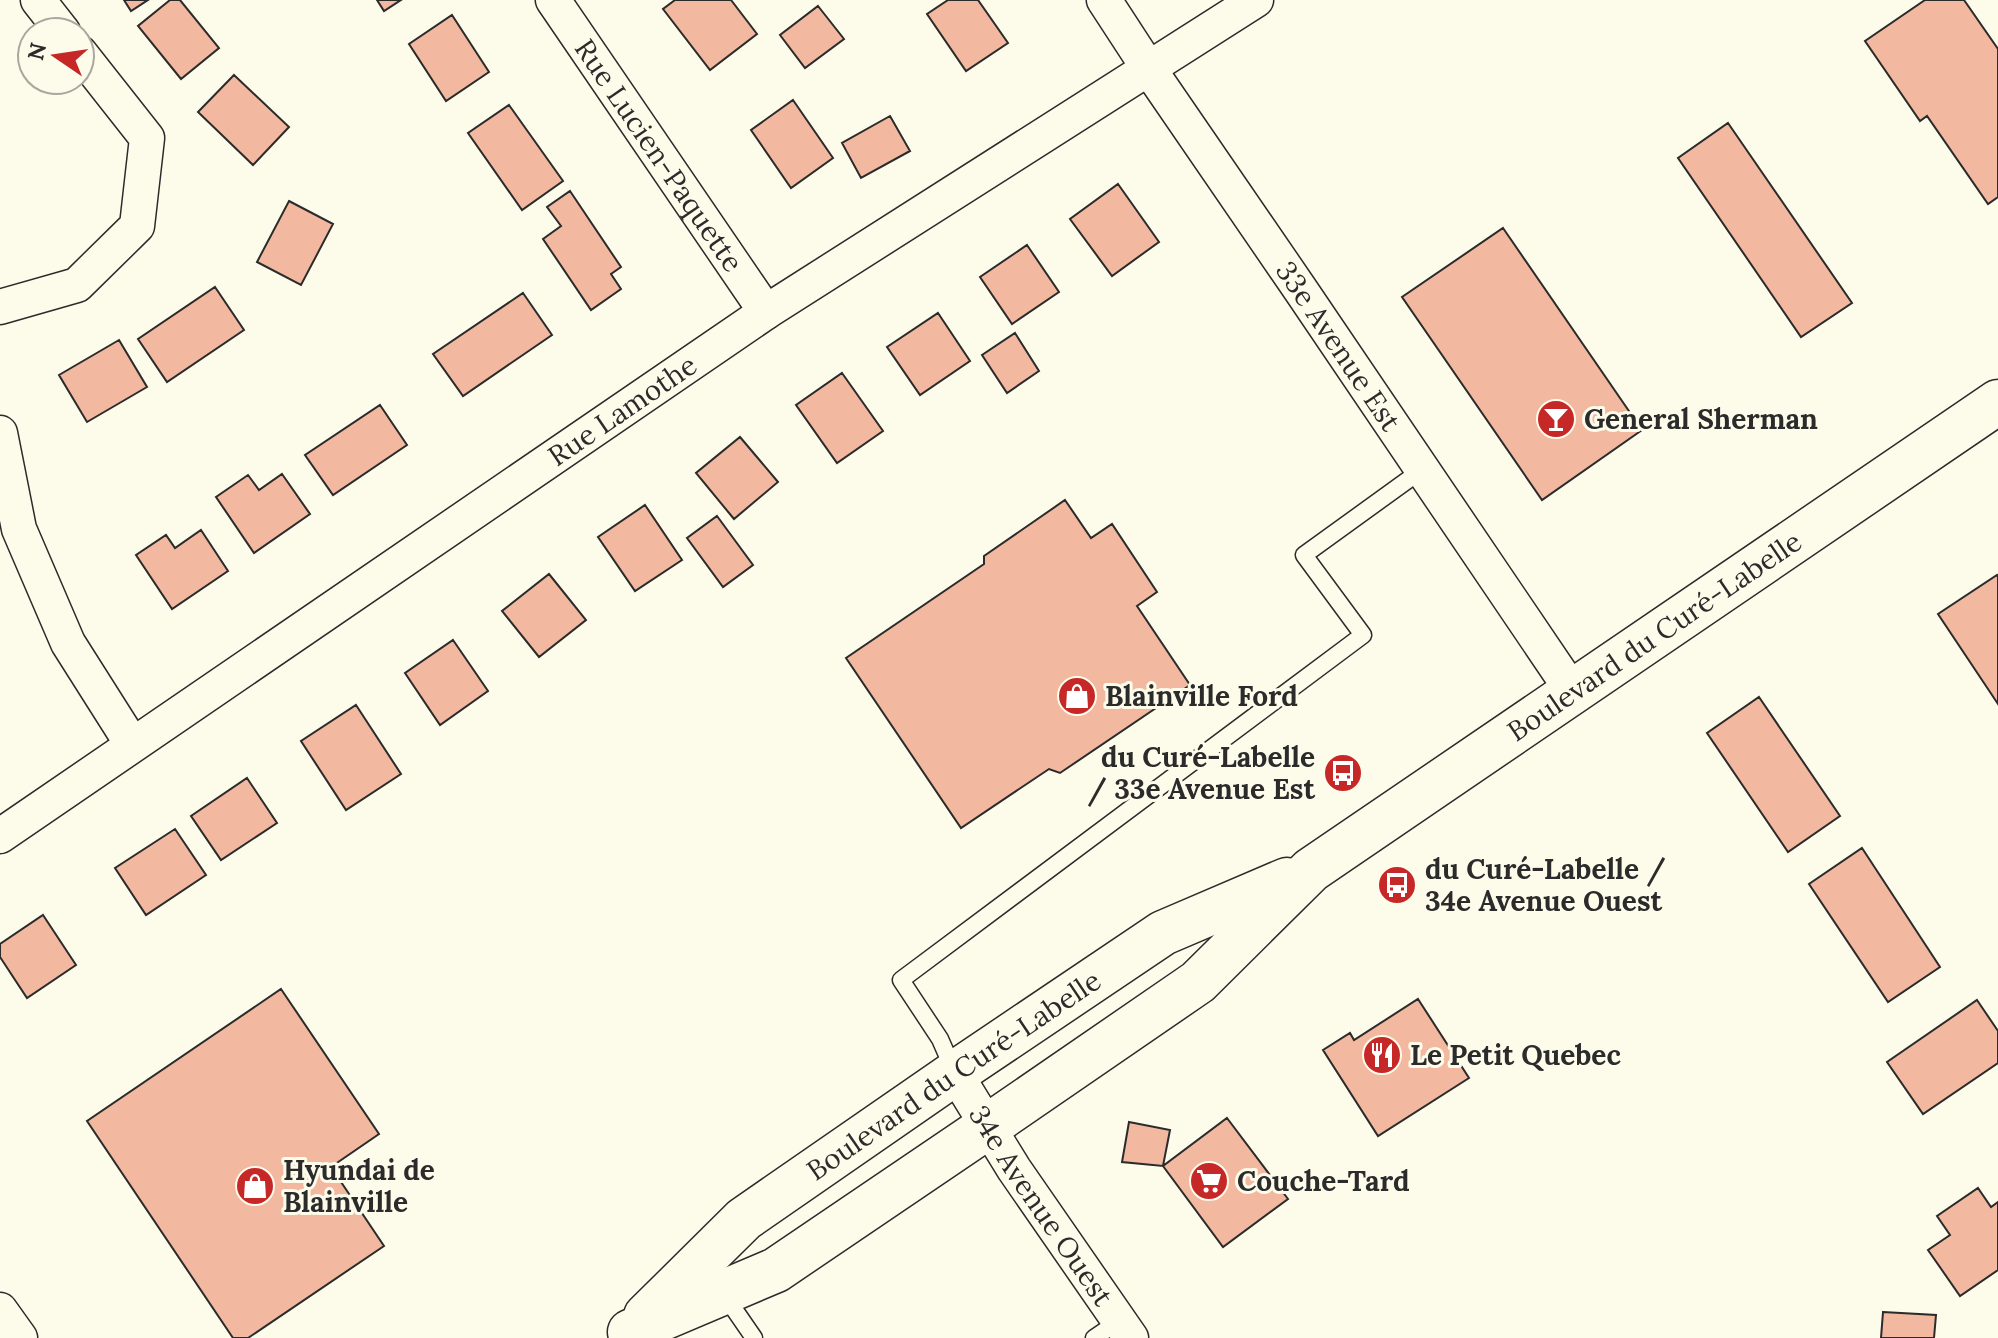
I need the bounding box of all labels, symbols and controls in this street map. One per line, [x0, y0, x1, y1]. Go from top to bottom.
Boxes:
north arrow [16, 16, 96, 96]
street label: Rue Lucien-Paquette [567, 32, 751, 279]
text: N [21, 40, 52, 63]
street label: 33e Avenue Est [1268, 254, 1409, 438]
street label: Rue Lamothe [541, 347, 704, 474]
bar icon: General Sherman [1535, 398, 1577, 440]
place label: General Sherman [1584, 401, 1818, 437]
street label: Boulevard du Curé-Labelle [1500, 523, 1808, 749]
shop icon: Blainville Ford [1056, 675, 1098, 717]
place label: Blainville Ford [1105, 678, 1298, 714]
place label: du Curé-Labelle / 33e Avenue Est [1087, 739, 1315, 807]
bus stop icon: du Curé-Labelle / 33e Avenue Est [1322, 752, 1364, 794]
place label: du Curé-Labelle / 34e Avenue Ouest [1425, 851, 1666, 919]
bus stop icon: du Curé-Labelle / 34e Avenue Ouest [1376, 864, 1418, 906]
street label: Boulevard du Curé-Labelle [800, 962, 1107, 1188]
restaurant icon: Le Petit Quebec [1361, 1034, 1403, 1076]
place label: Le Petit Quebec [1410, 1037, 1621, 1073]
street label: 34e Avenue Ouest [961, 1099, 1121, 1313]
place label: Hyundai de Blainville [283, 1152, 435, 1220]
supermarket icon: Couche-Tard [1188, 1160, 1230, 1202]
place label: Couche-Tard [1237, 1163, 1410, 1199]
shop icon: Hyundai de Blainville [234, 1165, 276, 1207]

